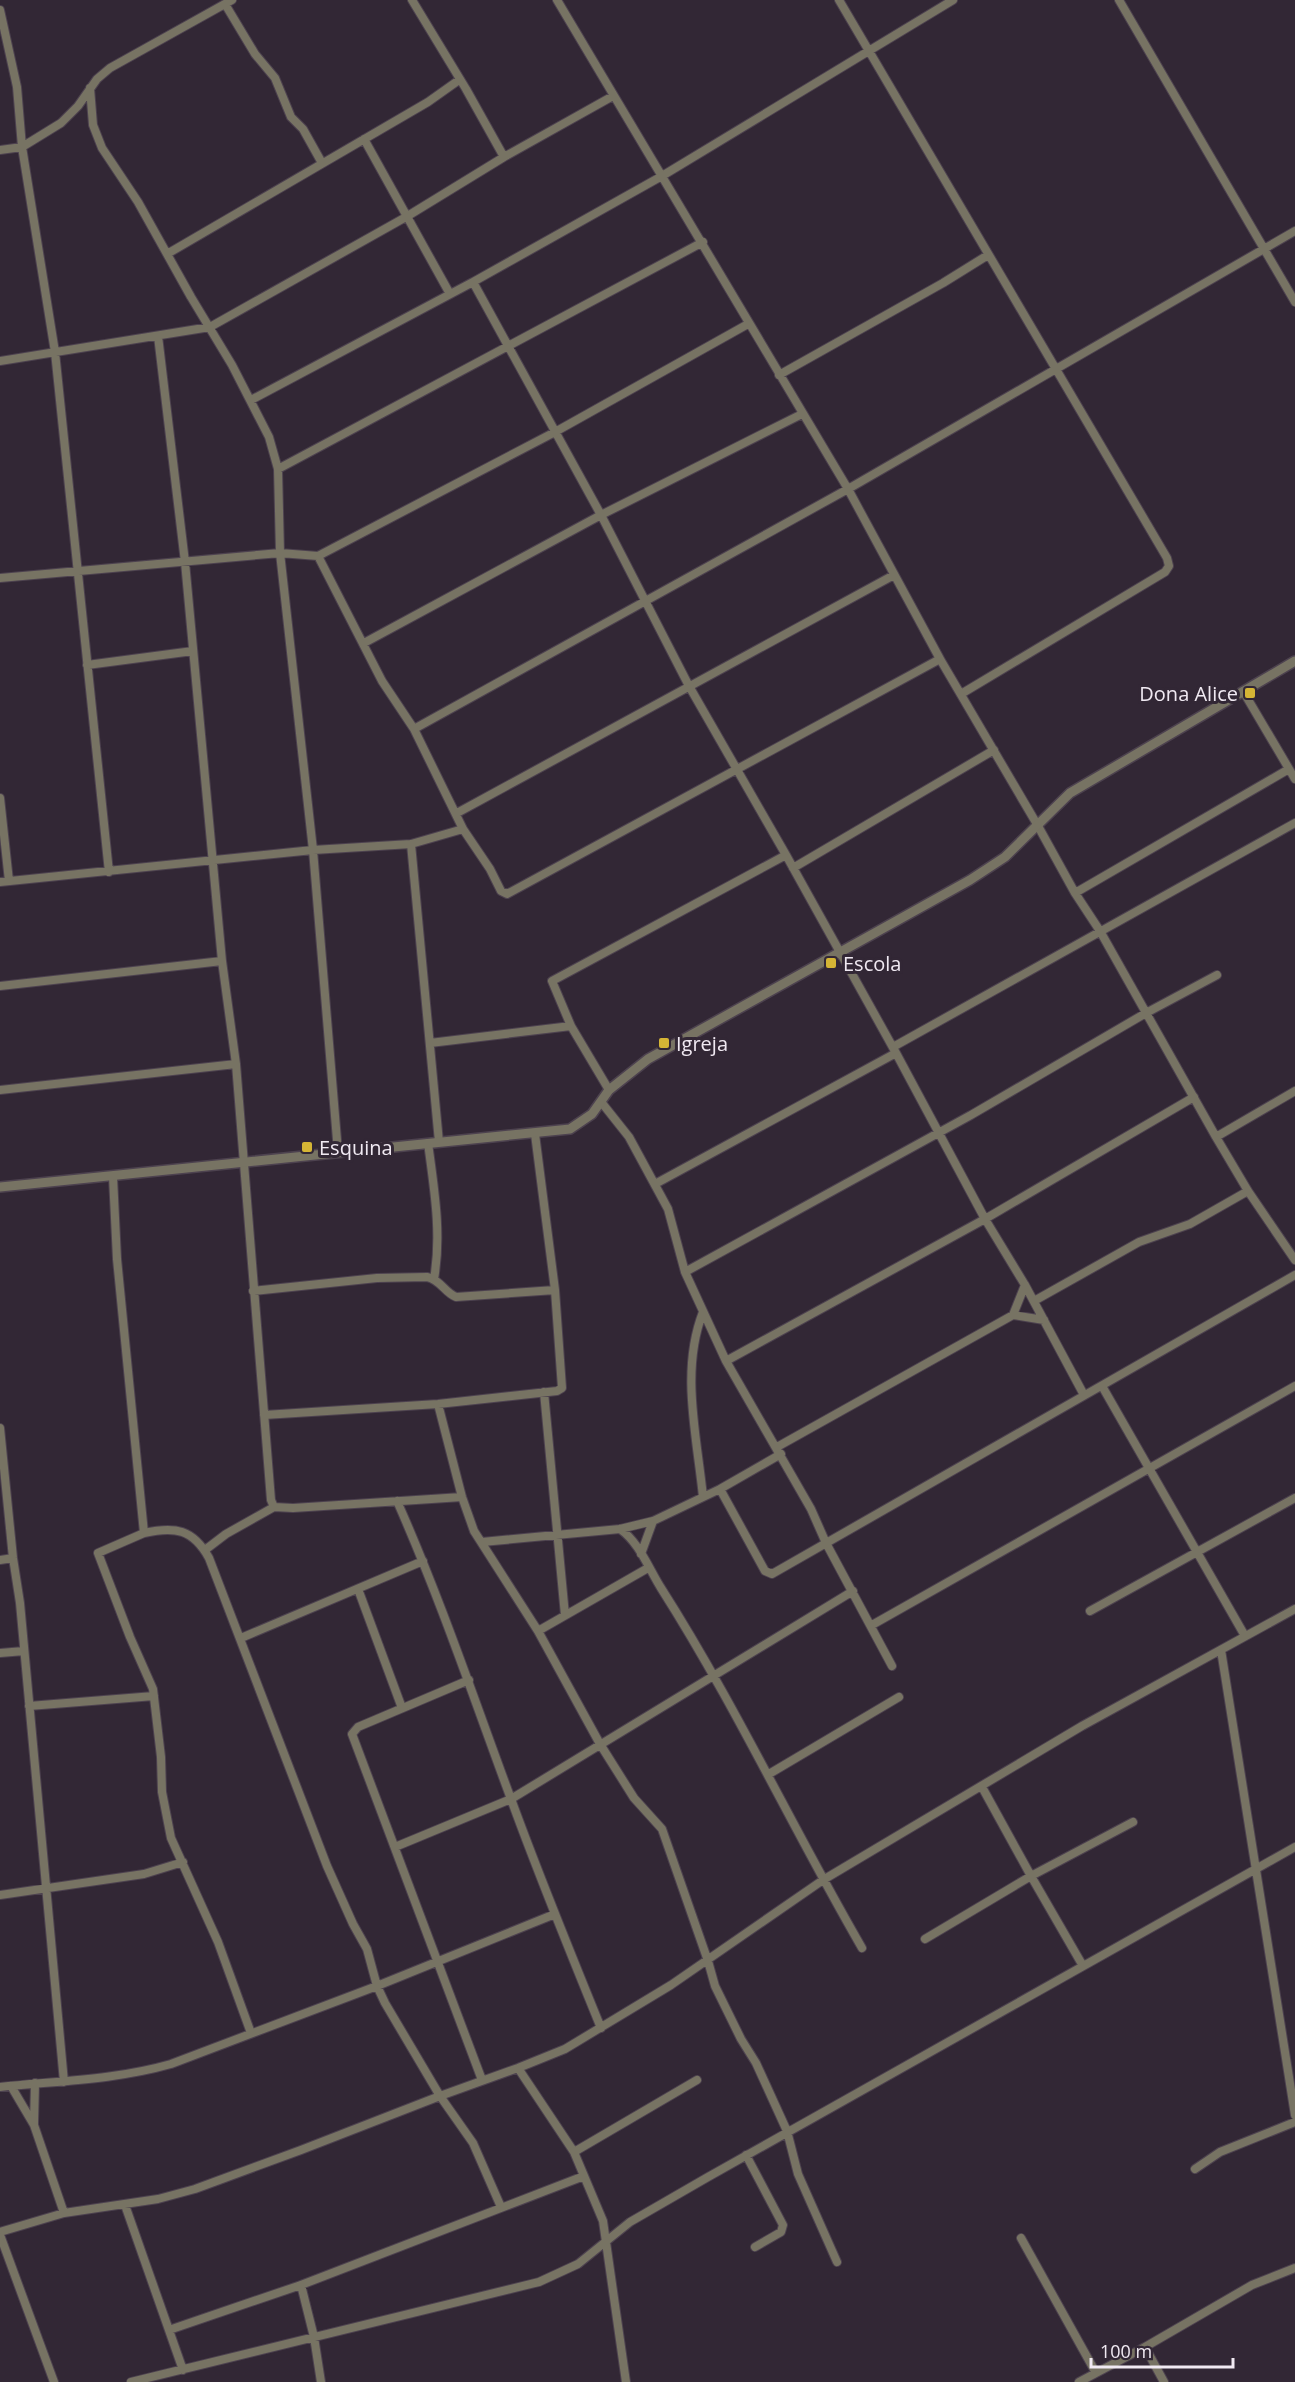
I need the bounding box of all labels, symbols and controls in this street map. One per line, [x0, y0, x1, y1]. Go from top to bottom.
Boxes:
place label: Dona Alice [1139, 680, 1238, 707]
marker: Dona Alice [1243, 686, 1257, 700]
place label: Escola [843, 950, 901, 977]
marker: Escola [824, 956, 838, 970]
place label: Igreja [676, 1030, 728, 1057]
marker: Igreja [657, 1036, 671, 1050]
place label: Esquina [319, 1134, 393, 1161]
marker: Esquina [300, 1140, 314, 1154]
scale bar [1091, 2331, 1234, 2369]
text: 100 m [1100, 2339, 1152, 2363]

